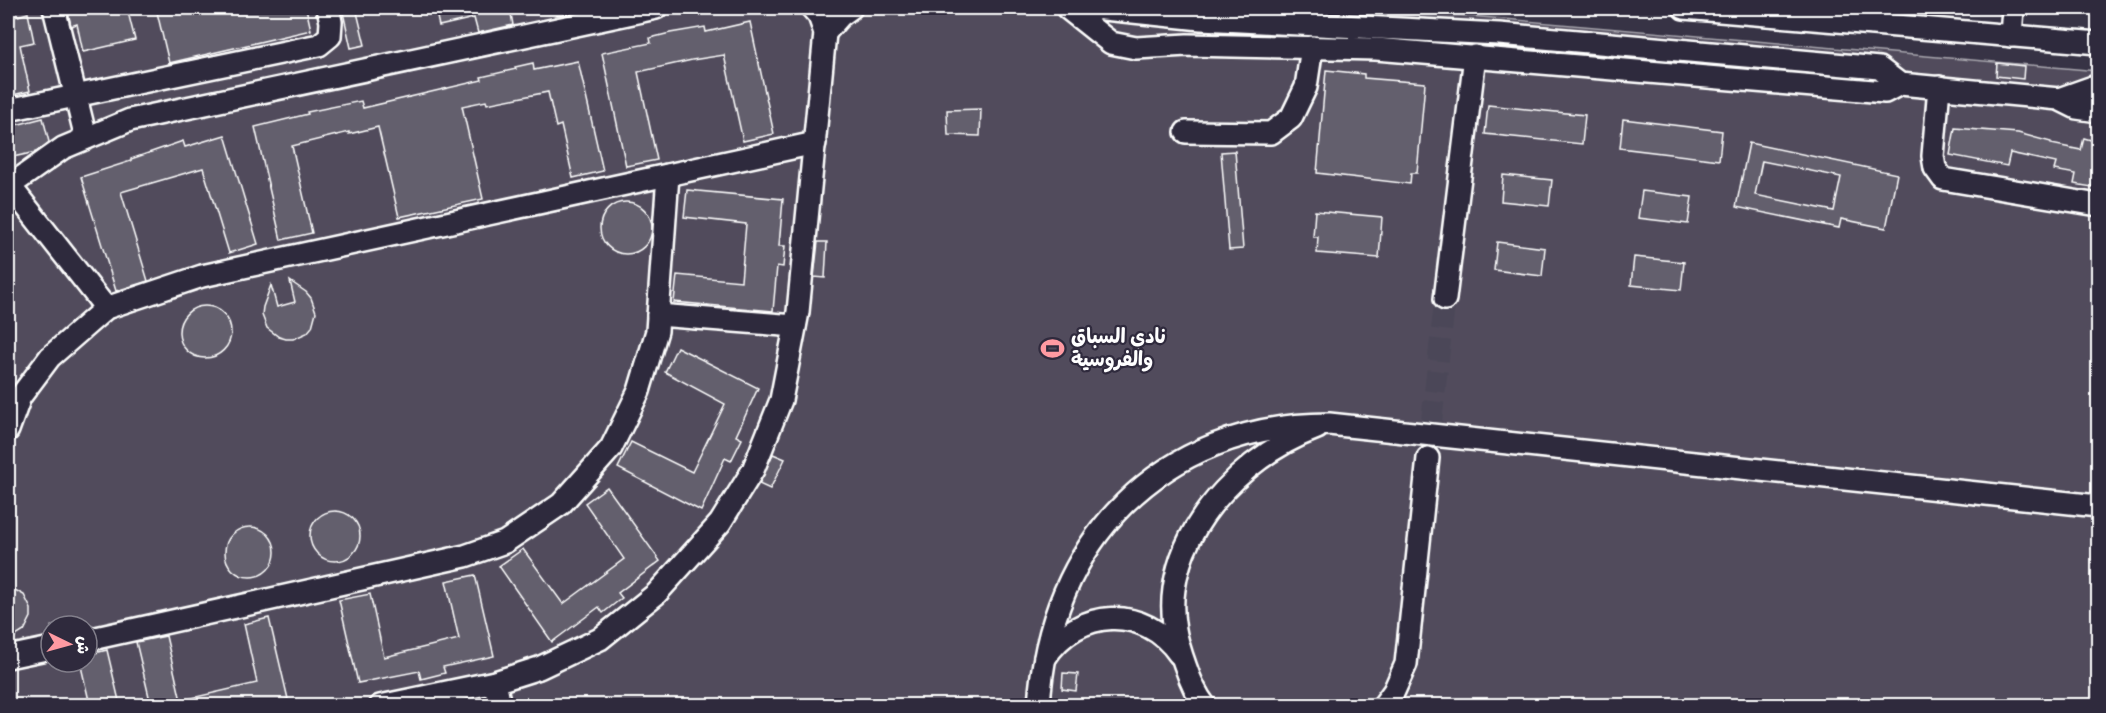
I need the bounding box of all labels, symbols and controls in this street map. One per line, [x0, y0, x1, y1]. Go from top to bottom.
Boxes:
place label: نادي السباق والفروسية [1071, 327, 1166, 374]
sports icon: نادي السباق والفروسية [1040, 335, 1066, 361]
north arrow [39, 614, 99, 674]
text: ش [70, 635, 91, 655]

